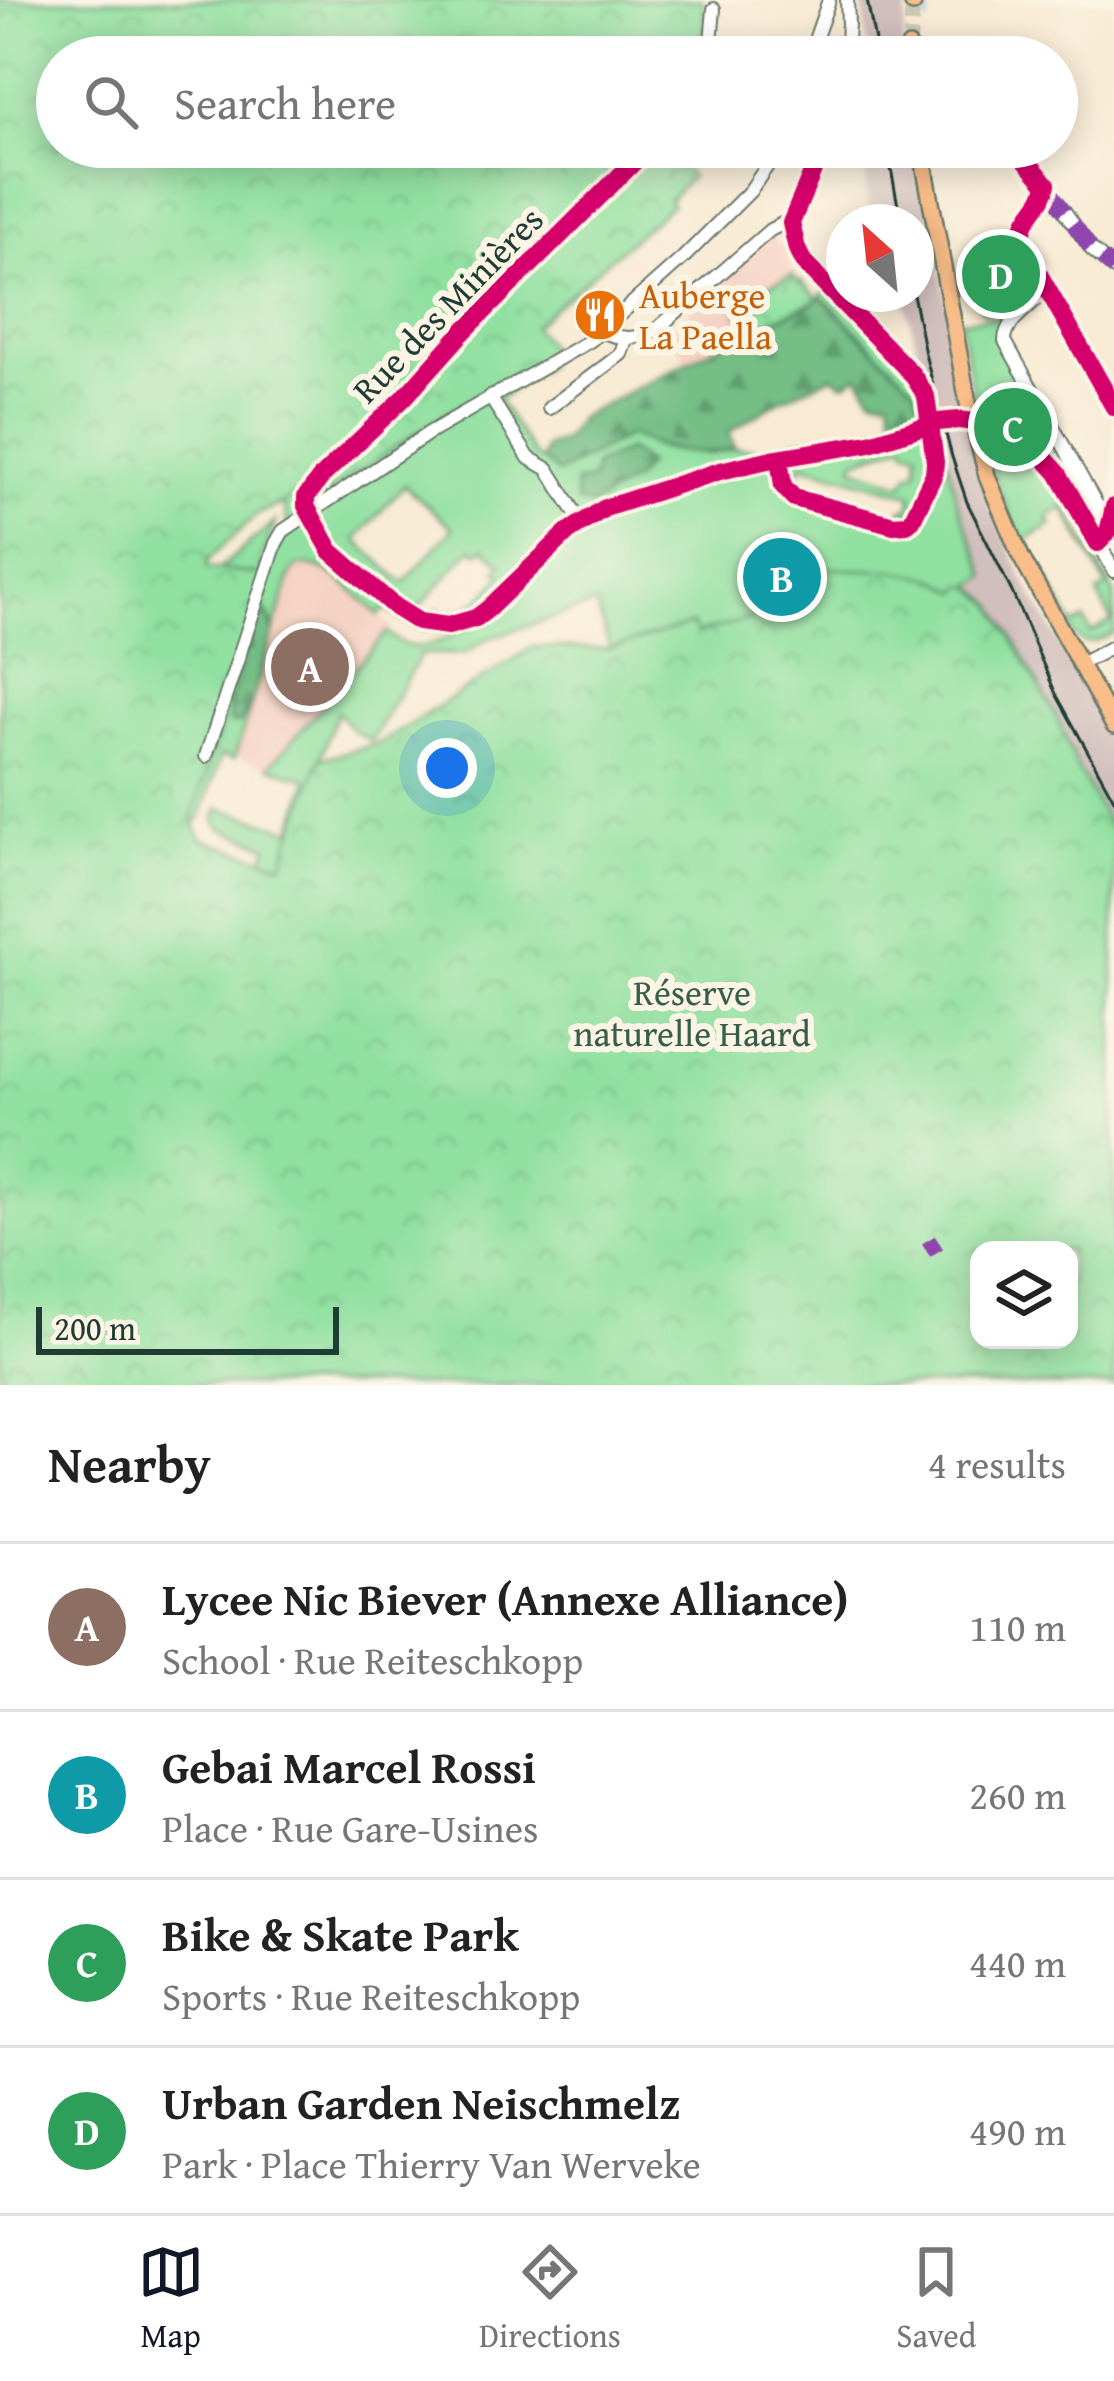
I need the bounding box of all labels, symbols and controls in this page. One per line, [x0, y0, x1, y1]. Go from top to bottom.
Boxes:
search box [36, 36, 1078, 168]
icon: search [78, 69, 144, 135]
text: Search here [174, 70, 396, 135]
street label: Rue des Minières [339, 194, 555, 414]
north arrow [826, 204, 934, 312]
pin: D [962, 229, 1040, 319]
place label: Auberge La Paella [639, 268, 772, 362]
restaurant icon: Auberge La Paella [572, 287, 628, 343]
pin: C [974, 382, 1052, 472]
pin: B [743, 532, 821, 622]
pin: A [271, 622, 349, 712]
your location [417, 738, 477, 798]
park label: Réserve naturelle Haard [573, 965, 811, 1059]
map controls [970, 1241, 1078, 1349]
button: layers [970, 1241, 1078, 1349]
scale bar [36, 1301, 339, 1354]
text: 200 m [54, 1304, 136, 1352]
text: Nearby [48, 1426, 211, 1501]
text: 4 results [928, 1435, 1066, 1492]
text: Lycee Nic Biever (Annexe Alliance) [162, 1566, 848, 1631]
text: A [75, 1598, 99, 1655]
text: 110 m [969, 1598, 1066, 1655]
text: School · Rue Reiteschkopp [162, 1631, 583, 1688]
text: Gebai Marcel Rossi [162, 1734, 536, 1799]
text: B [75, 1766, 99, 1823]
text: 260 m [969, 1766, 1066, 1823]
text: Place · Rue Gare-Usines [162, 1799, 538, 1856]
text: Bike & Skate Park [162, 1902, 519, 1967]
text: C [76, 1934, 98, 1991]
text: 440 m [969, 1934, 1066, 1991]
text: Sports · Rue Reiteschkopp [162, 1967, 580, 2024]
text: Urban Garden Neischmelz [162, 2070, 680, 2135]
text: D [74, 2102, 100, 2159]
text: 490 m [969, 2102, 1066, 2159]
text: Park · Place Thierry Van Werveke [162, 2135, 701, 2192]
tab: Map [138, 2239, 204, 2359]
tab: Directions [479, 2239, 621, 2359]
tab: Saved [896, 2239, 976, 2359]

